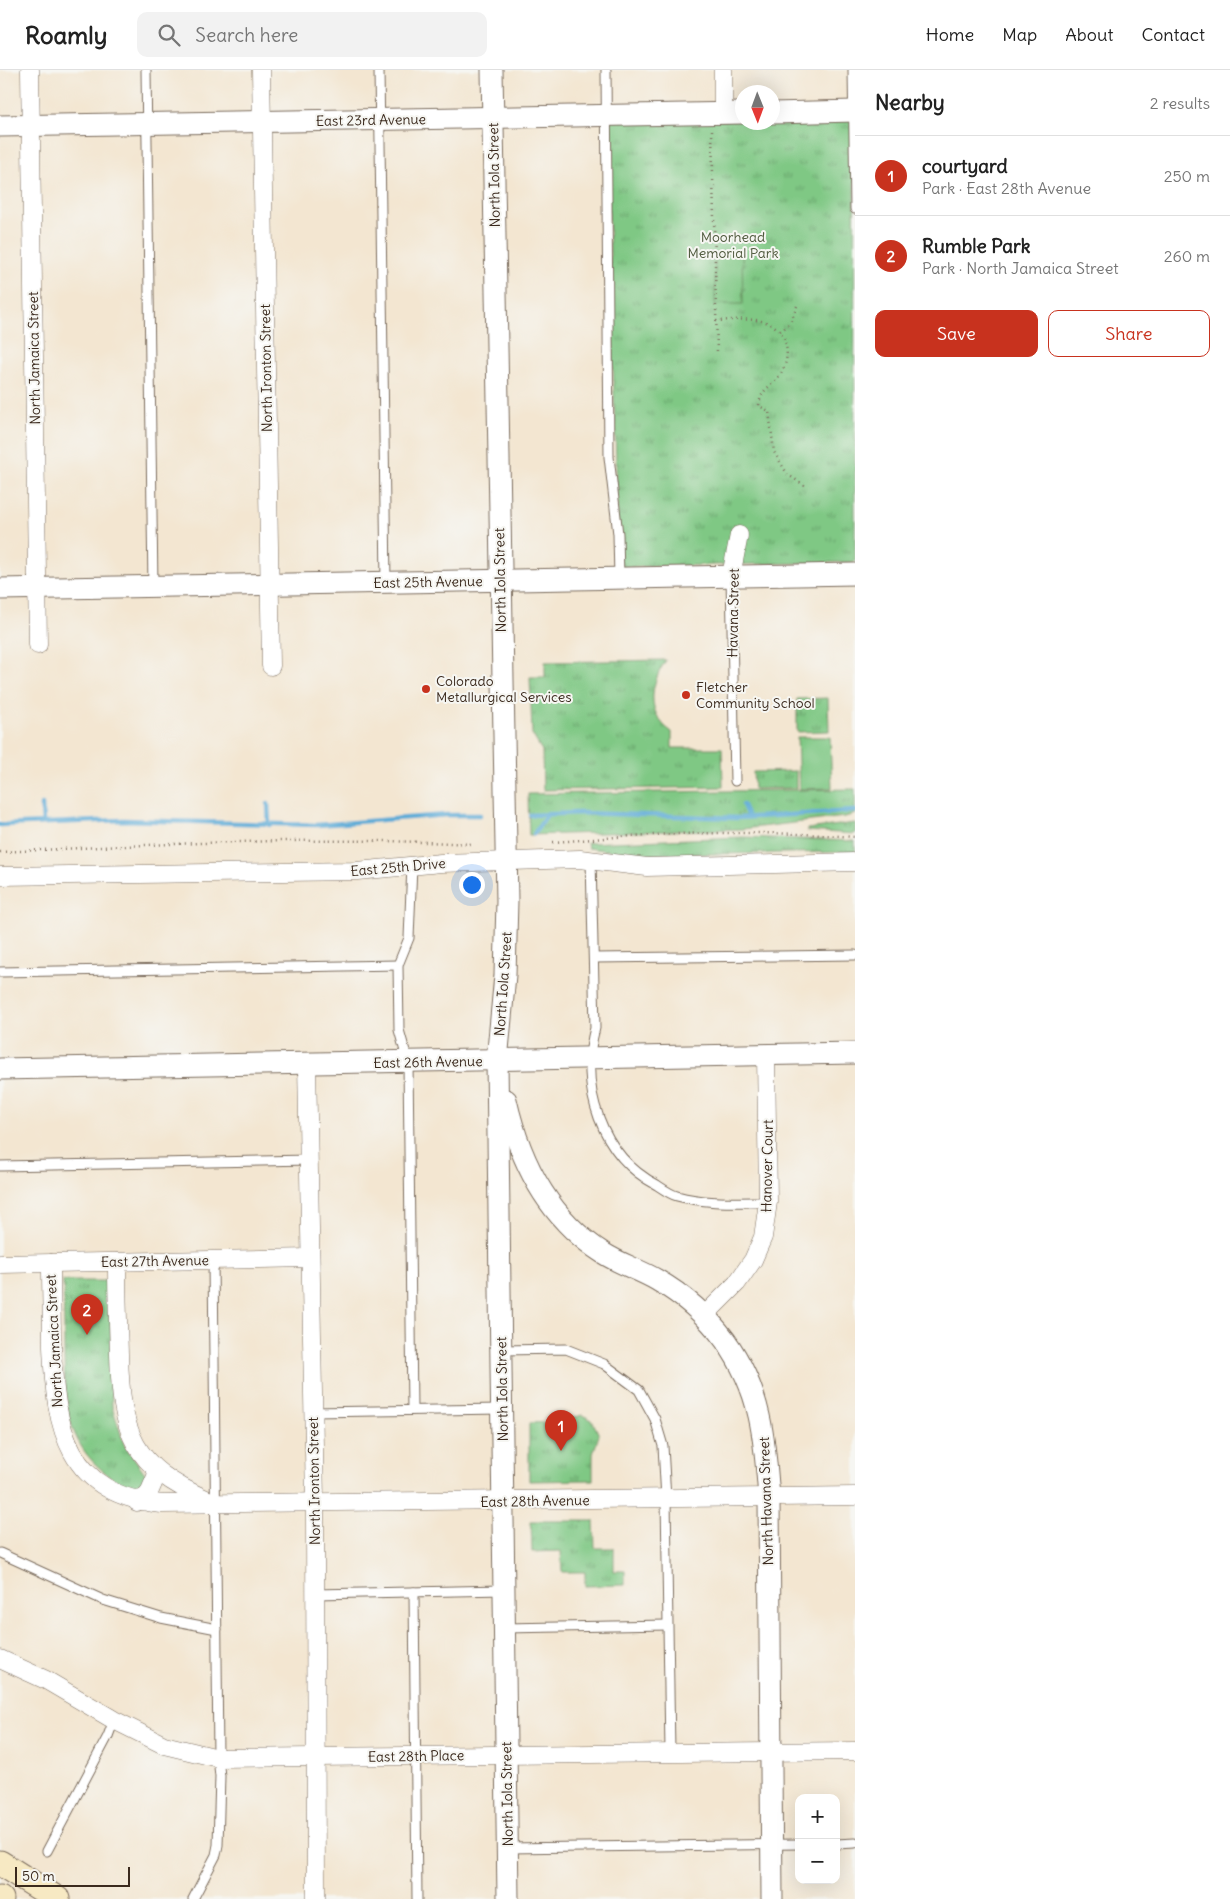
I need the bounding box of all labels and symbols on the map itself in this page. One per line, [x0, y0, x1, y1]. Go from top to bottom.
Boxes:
north arrow [735, 85, 780, 130]
street label: East 23rd Avenue [316, 110, 426, 130]
street label: North Iola Street [484, 122, 504, 228]
park label: Moorhead Memorial Park [687, 228, 779, 262]
street label: North Jamaica Street [24, 291, 44, 425]
street label: North Ironton Street [256, 304, 276, 432]
street label: North Iola Street [490, 527, 510, 633]
street label: Havana Street [723, 568, 743, 658]
street label: East 25th Avenue [373, 572, 483, 592]
place label: Colorado Metallurgical Services [436, 672, 572, 706]
place label: Fletcher Community School [696, 678, 815, 712]
marker: Colorado Metallurgical Services [420, 683, 432, 695]
marker: Fletcher Community School [680, 689, 692, 701]
street label: East 25th Drive [350, 854, 446, 880]
your location [459, 872, 485, 898]
street label: North Iola Street [490, 931, 516, 1037]
street label: East 26th Avenue [373, 1052, 483, 1072]
street label: Hanover Court [757, 1119, 777, 1213]
street label: East 27th Avenue [101, 1251, 209, 1271]
street label: North Jamaica Street [42, 1274, 66, 1408]
pin: 2 [71, 1294, 103, 1335]
street label: North Iola Street [492, 1336, 512, 1442]
pin: 1 [545, 1410, 577, 1451]
street label: North Ironton Street [304, 1417, 324, 1545]
street label: North Havana Street [755, 1436, 777, 1566]
street label: East 28th Avenue [480, 1491, 590, 1511]
street label: North Iola Street [497, 1741, 517, 1847]
street label: East 28th Place [368, 1746, 464, 1766]
scale bar [15, 1864, 130, 1887]

